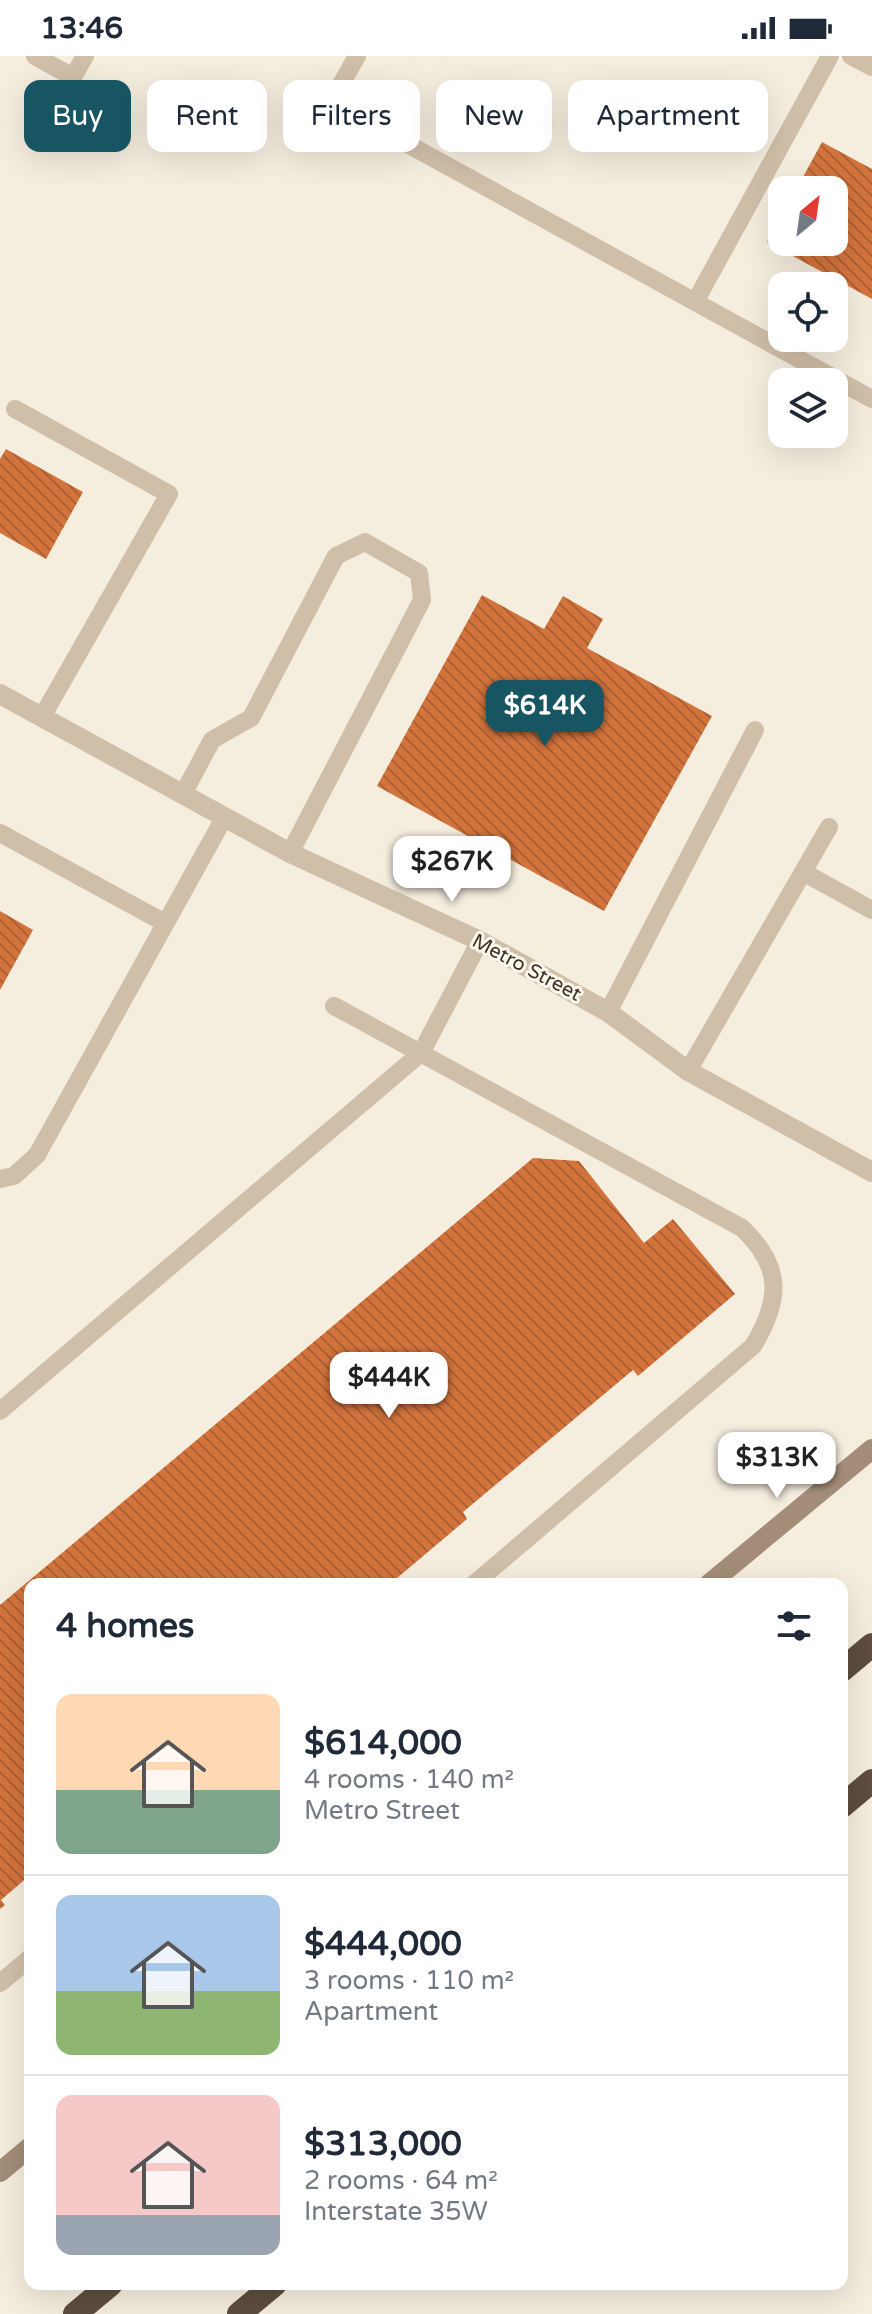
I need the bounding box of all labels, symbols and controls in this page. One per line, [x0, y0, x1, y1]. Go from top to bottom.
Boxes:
text: 13:46 [40, 10, 123, 47]
chip: Buy [24, 80, 131, 152]
chip: Rent [147, 80, 267, 152]
chip: Filters [283, 80, 420, 152]
chip: New [436, 80, 552, 152]
chip: Apartment [568, 80, 768, 152]
north arrow [768, 176, 848, 256]
map controls [768, 176, 848, 448]
button: locate [768, 272, 848, 352]
button: layers [768, 368, 848, 448]
pin: $614K [489, 680, 601, 748]
text: $614K [504, 690, 586, 721]
pin: $267K [396, 836, 508, 904]
text: $267K [411, 846, 493, 877]
street label: Metro Street [468, 929, 585, 1007]
pin: $444K [333, 1352, 445, 1420]
text: $444K [348, 1362, 430, 1393]
pin: $313K [721, 1432, 833, 1500]
text: $313K [736, 1442, 818, 1473]
icon: filters [772, 1604, 816, 1648]
text: 4 homes [56, 1606, 194, 1647]
text: $614,000 [304, 1723, 462, 1764]
icon: home [120, 1726, 216, 1822]
text: 4 rooms · 140 m² [304, 1764, 514, 1795]
text: Metro Street [304, 1795, 460, 1826]
text: $444,000 [304, 1924, 462, 1965]
icon: home [120, 1927, 216, 2023]
text: 3 rooms · 110 m² [304, 1965, 514, 1996]
text: Apartment [304, 1996, 438, 2027]
text: $313,000 [304, 2124, 462, 2165]
icon: home [120, 2127, 216, 2223]
text: 2 rooms · 64 m² [304, 2165, 498, 2196]
text: Interstate 35W [304, 2196, 488, 2227]

